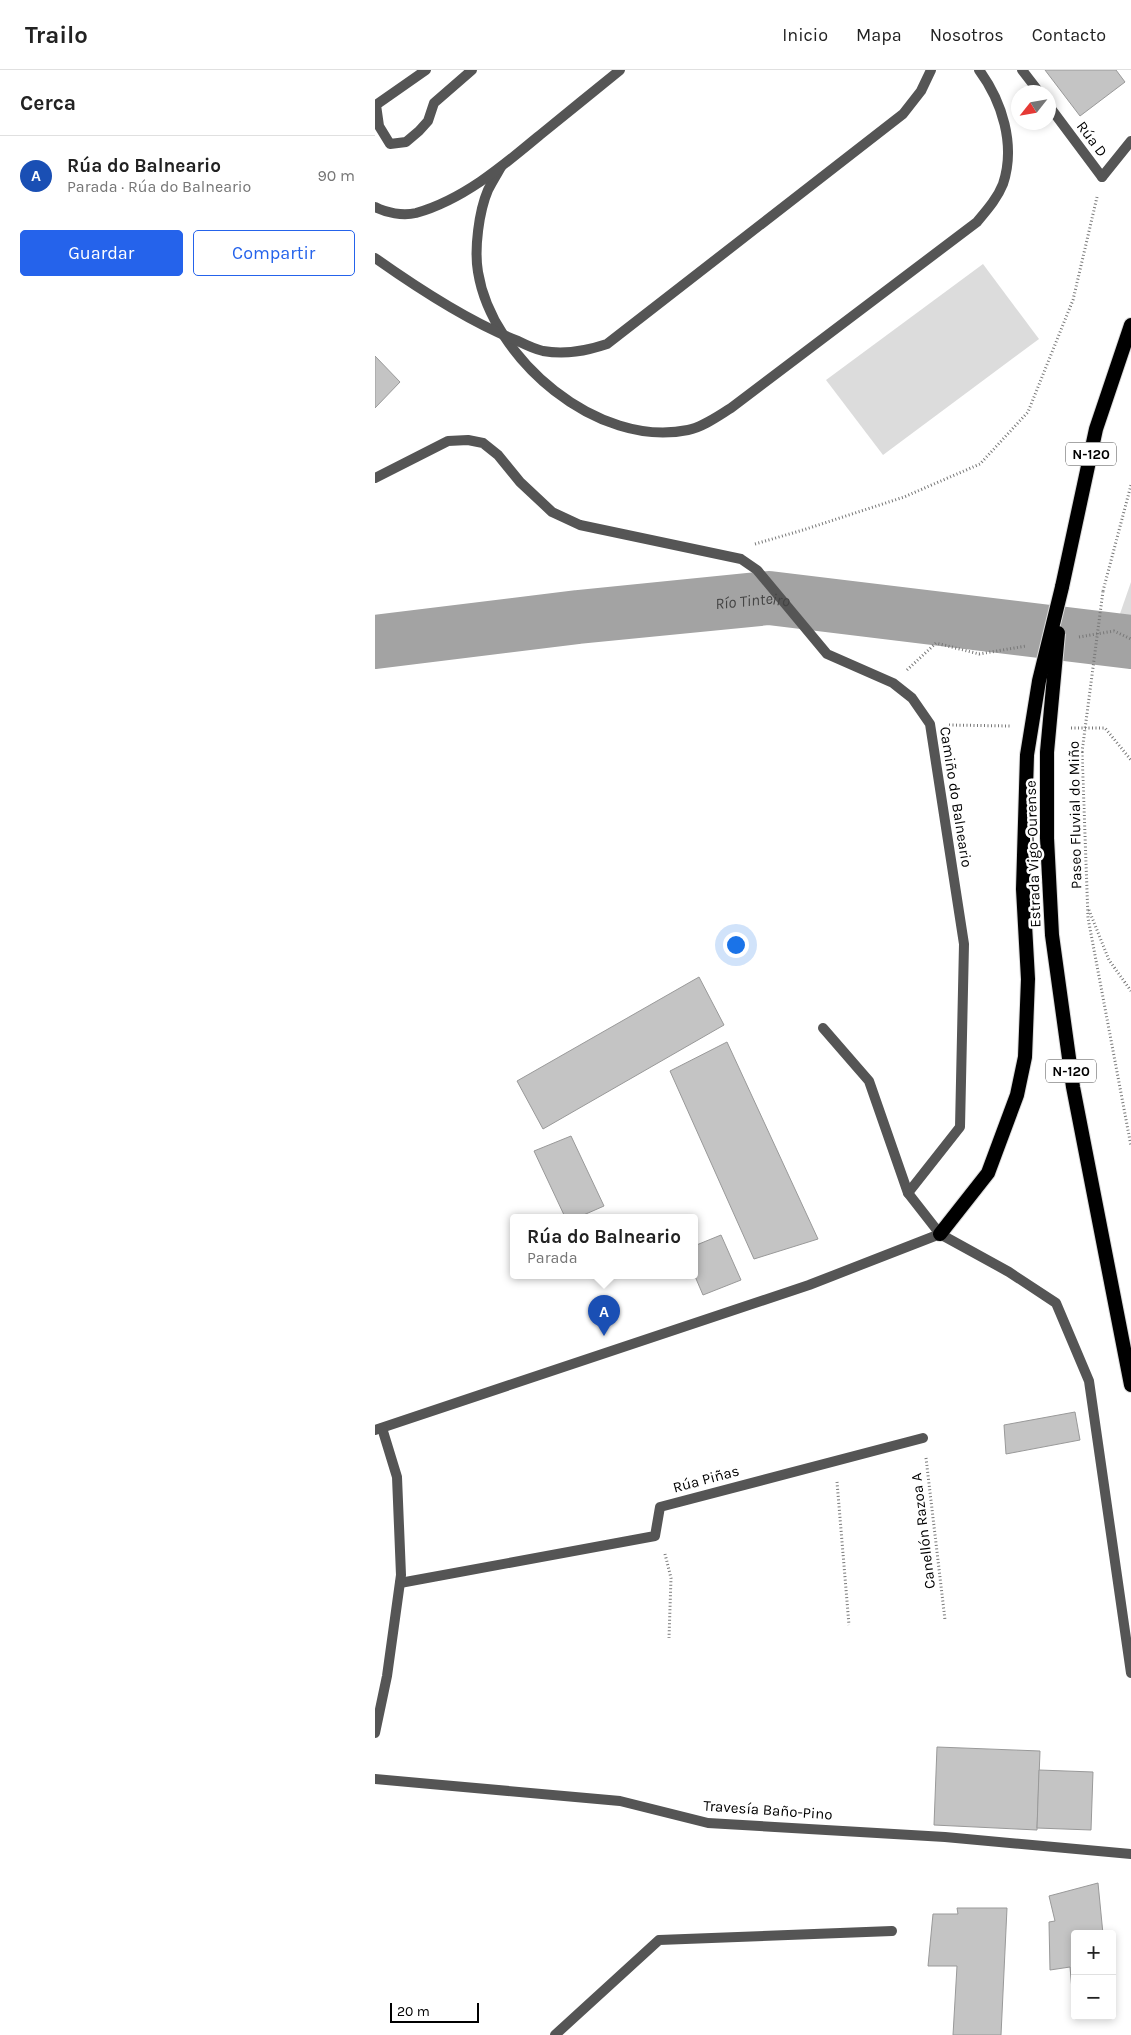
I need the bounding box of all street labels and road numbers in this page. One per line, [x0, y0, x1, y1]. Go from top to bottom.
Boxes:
street label: Rúa D [1073, 118, 1111, 160]
road number: N-120 [1066, 442, 1116, 466]
street label: Camiño do Balneario [936, 725, 976, 869]
street label: Paseo Fluvial do Miño [1065, 741, 1085, 889]
street label: Estrada Vigo-Ourense [1021, 780, 1045, 928]
road number: N-120 [1046, 1059, 1096, 1082]
street label: Rúa Piñas [671, 1461, 741, 1497]
street label: Canellón Razoa A [907, 1472, 939, 1590]
street label: Travesía Baño-Pino [703, 1797, 833, 1823]

